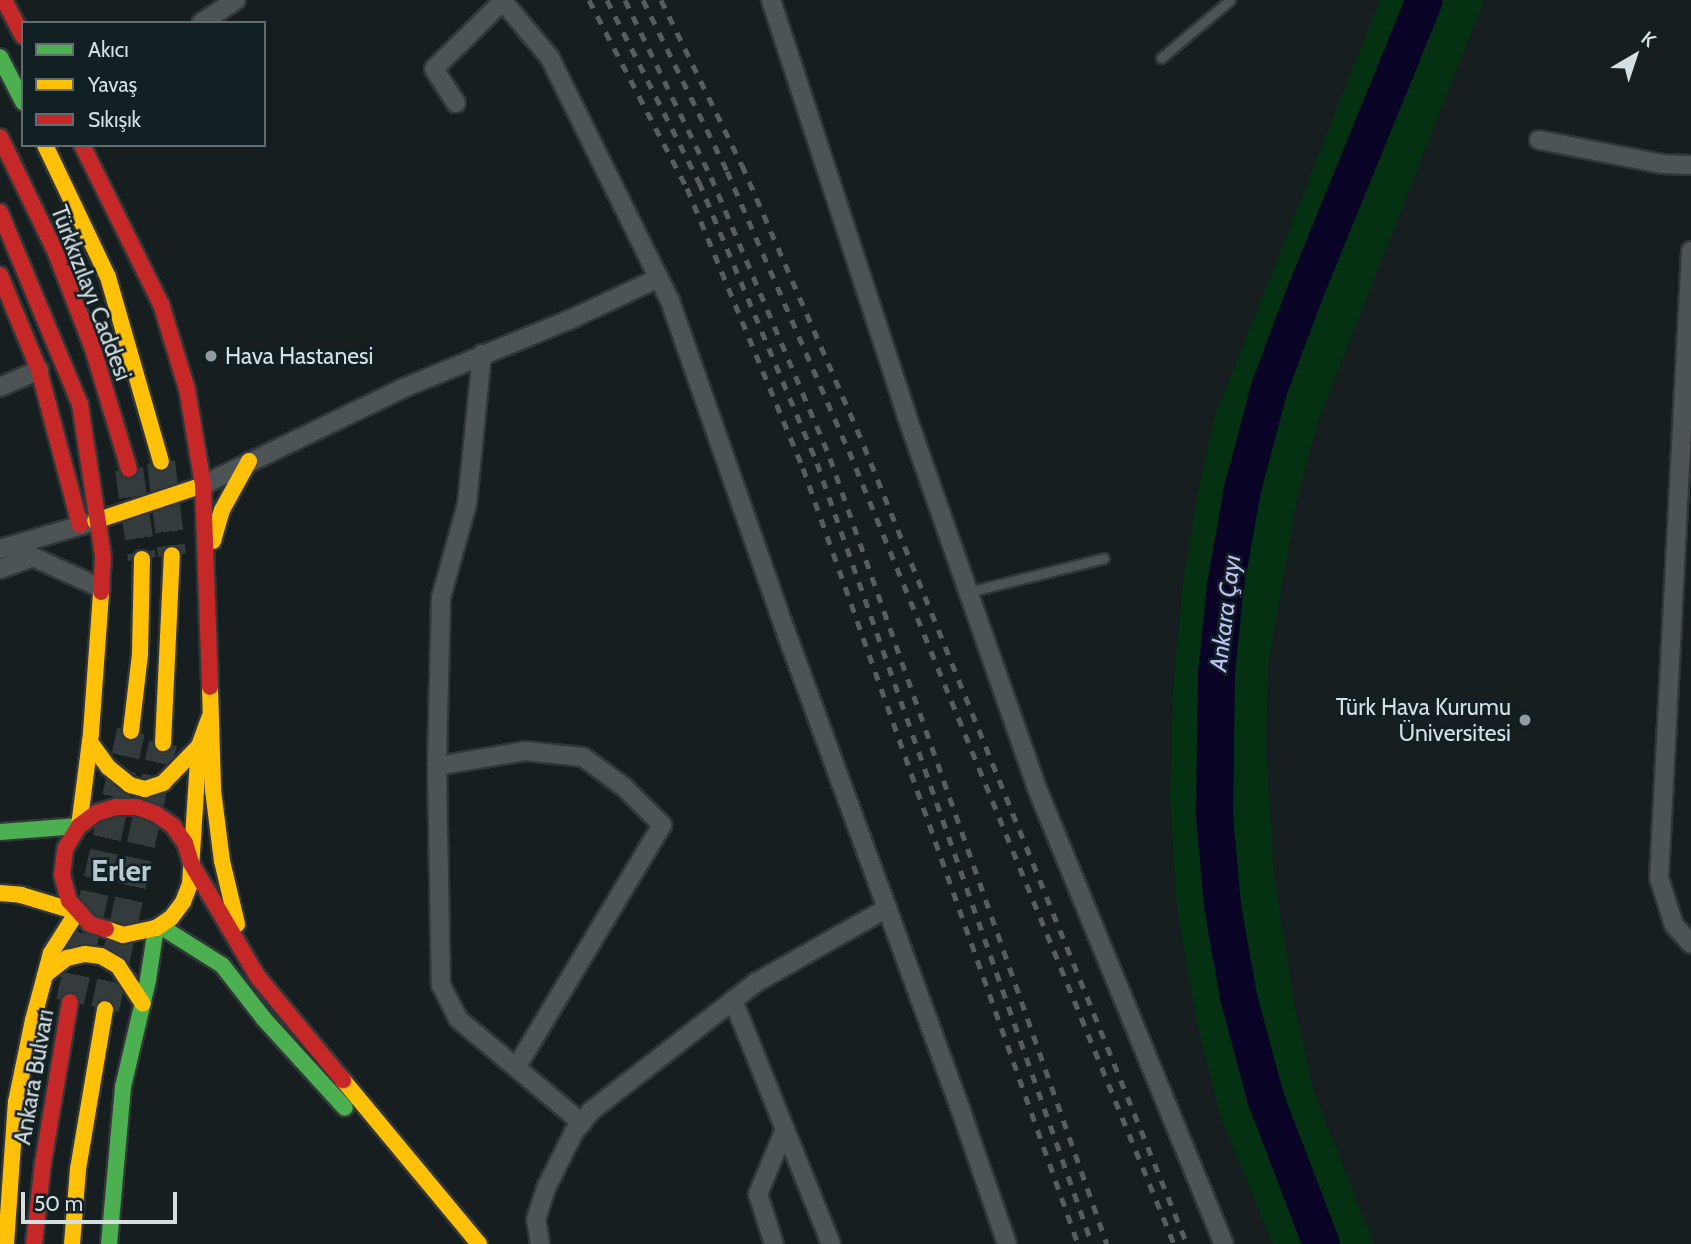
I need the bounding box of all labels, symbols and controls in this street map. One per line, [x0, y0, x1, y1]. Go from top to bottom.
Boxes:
legend [21, 21, 266, 147]
north arrow [1600, 21, 1670, 91]
text: K [1637, 27, 1660, 52]
text: Akıcı [88, 37, 129, 62]
text: Yavaş [88, 72, 137, 97]
text: Sıkışık [88, 107, 141, 132]
street label: Türkkızılayı Caddesi [45, 202, 137, 384]
place label: Hava Hastanesi [225, 342, 373, 370]
marker: Hava Hastanesi [203, 348, 219, 364]
water label: Ankara Çayı [1204, 553, 1246, 673]
place label: Türk Hava Kurumu Üniversitesi [1336, 693, 1511, 747]
marker: Türk Hava Kurumu Üniversitesi [1517, 712, 1533, 728]
district label: Erler [91, 853, 151, 889]
street label: Ankara Bulvarı [9, 1007, 59, 1147]
scale bar [24, 1178, 180, 1222]
text: 50 m [34, 1191, 83, 1216]

